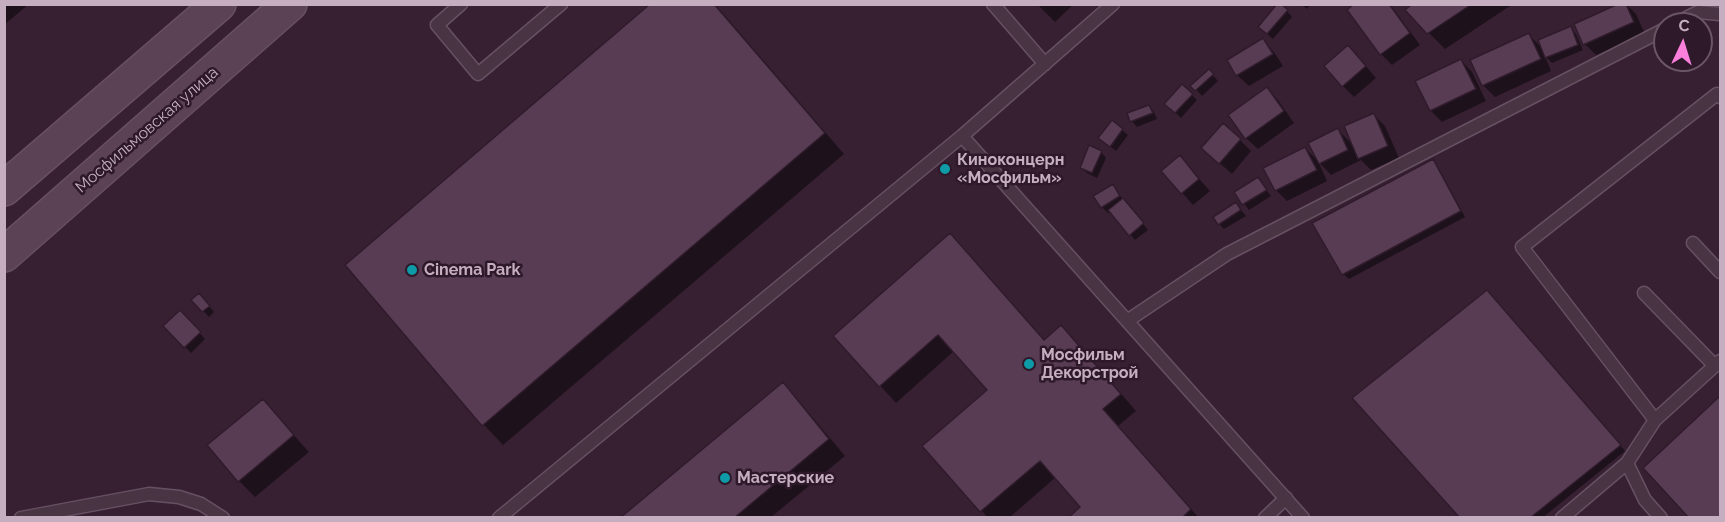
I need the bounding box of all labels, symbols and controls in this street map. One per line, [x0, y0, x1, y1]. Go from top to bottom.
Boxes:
north arrow [1653, 12, 1713, 72]
text: С [1678, 16, 1690, 35]
street label: Мосфильмовская улица [72, 63, 222, 197]
place label: Киноконцерн «Мосфильм» [957, 150, 1064, 188]
marker: Киноконцерн «Мосфильм» [938, 162, 952, 176]
place label: Cinema Park [424, 260, 520, 280]
marker: Cinema Park [405, 263, 419, 277]
place label: Мосфильм Декорстрой [1041, 345, 1138, 383]
marker: Мосфильм Декорстрой [1022, 357, 1036, 371]
place label: Мастерские [737, 468, 834, 488]
marker: Мастерские [718, 471, 732, 485]

